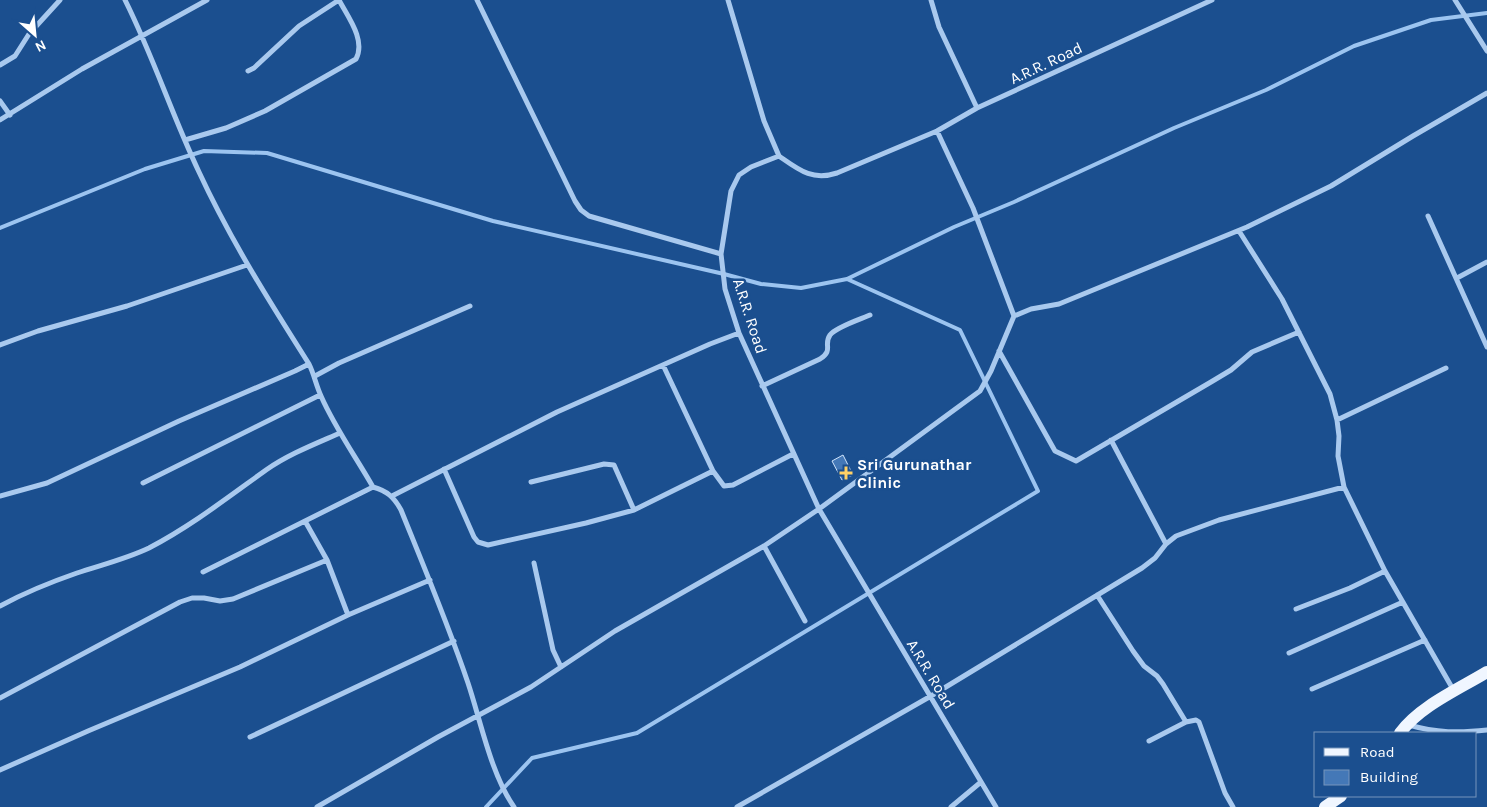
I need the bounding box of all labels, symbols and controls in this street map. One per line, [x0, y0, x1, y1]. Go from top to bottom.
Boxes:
north arrow [10, 10, 60, 60]
text: N [32, 36, 49, 56]
street label: A.R.R. Road [1007, 38, 1085, 88]
street label: A.R.R. Road [729, 276, 771, 356]
place label: Sri Gurunathar Clinic [857, 455, 972, 492]
marker: Sri Gurunathar Clinic [839, 466, 853, 480]
street label: A.R.R. Road [903, 636, 959, 712]
legend [1314, 732, 1477, 797]
text: Road [1360, 743, 1395, 761]
text: Building [1360, 768, 1418, 786]

